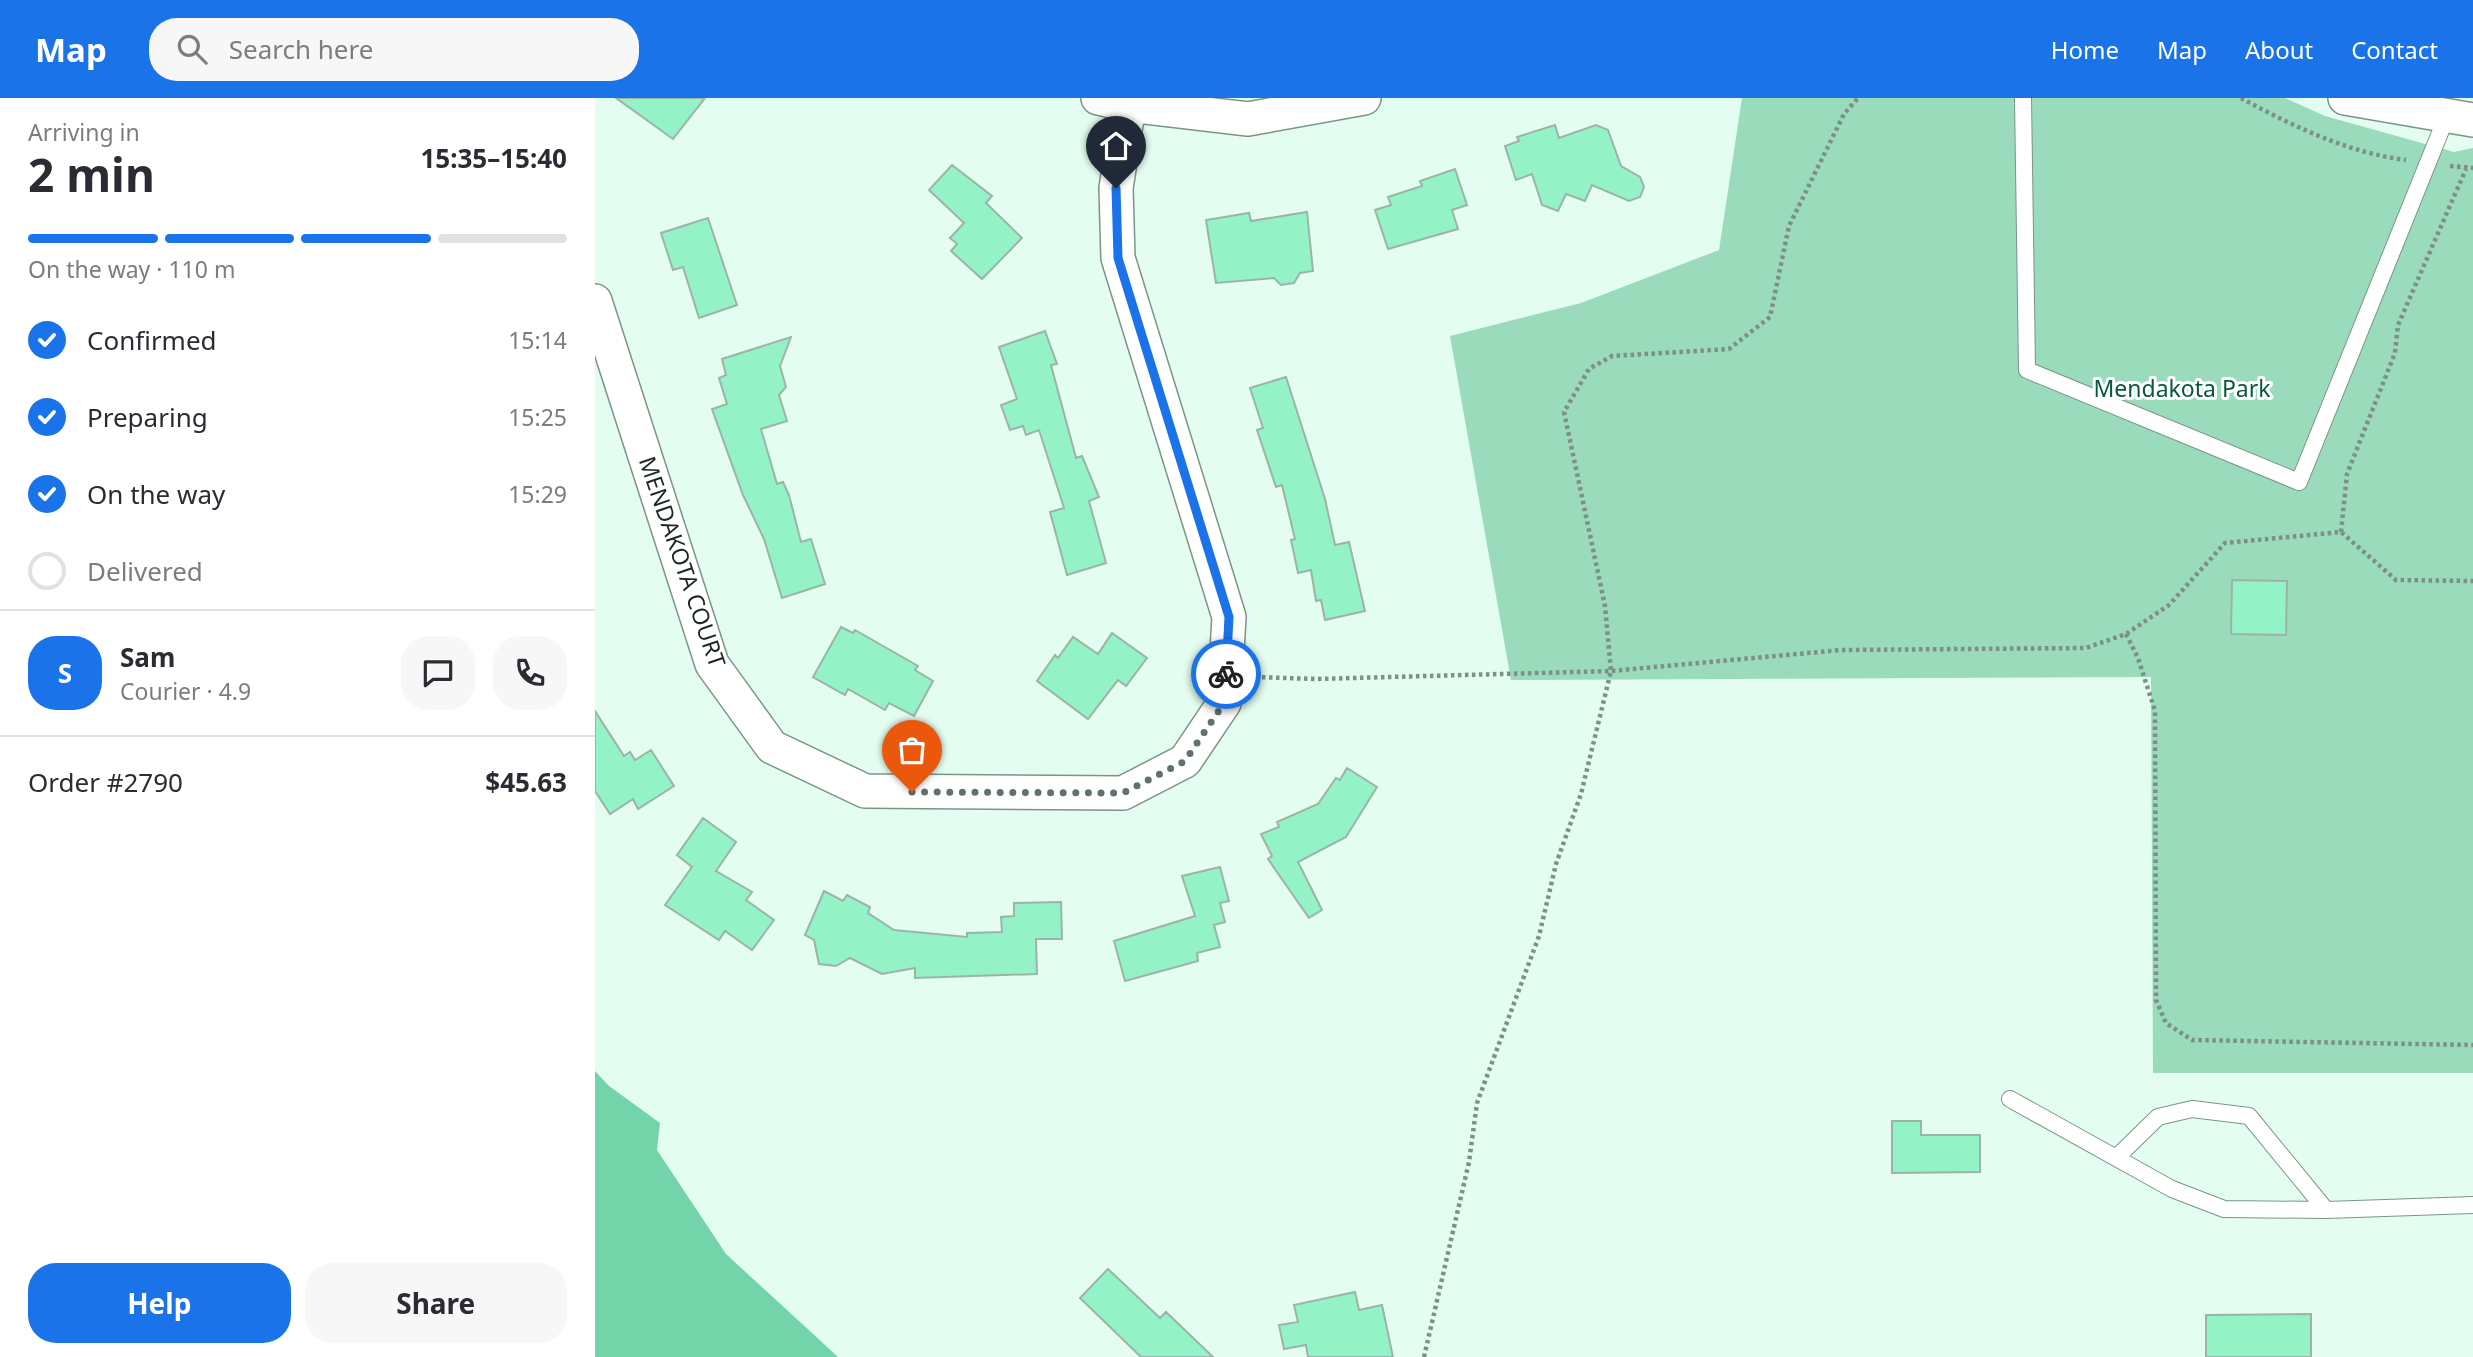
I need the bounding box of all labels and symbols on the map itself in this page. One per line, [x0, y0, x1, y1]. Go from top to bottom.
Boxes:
pin [1086, 116, 1146, 188]
park label: Mendakota Park [2093, 372, 2271, 404]
street label: MENDAKOTA COURT [632, 452, 734, 672]
courier [1191, 639, 1261, 709]
pin [882, 720, 942, 792]

